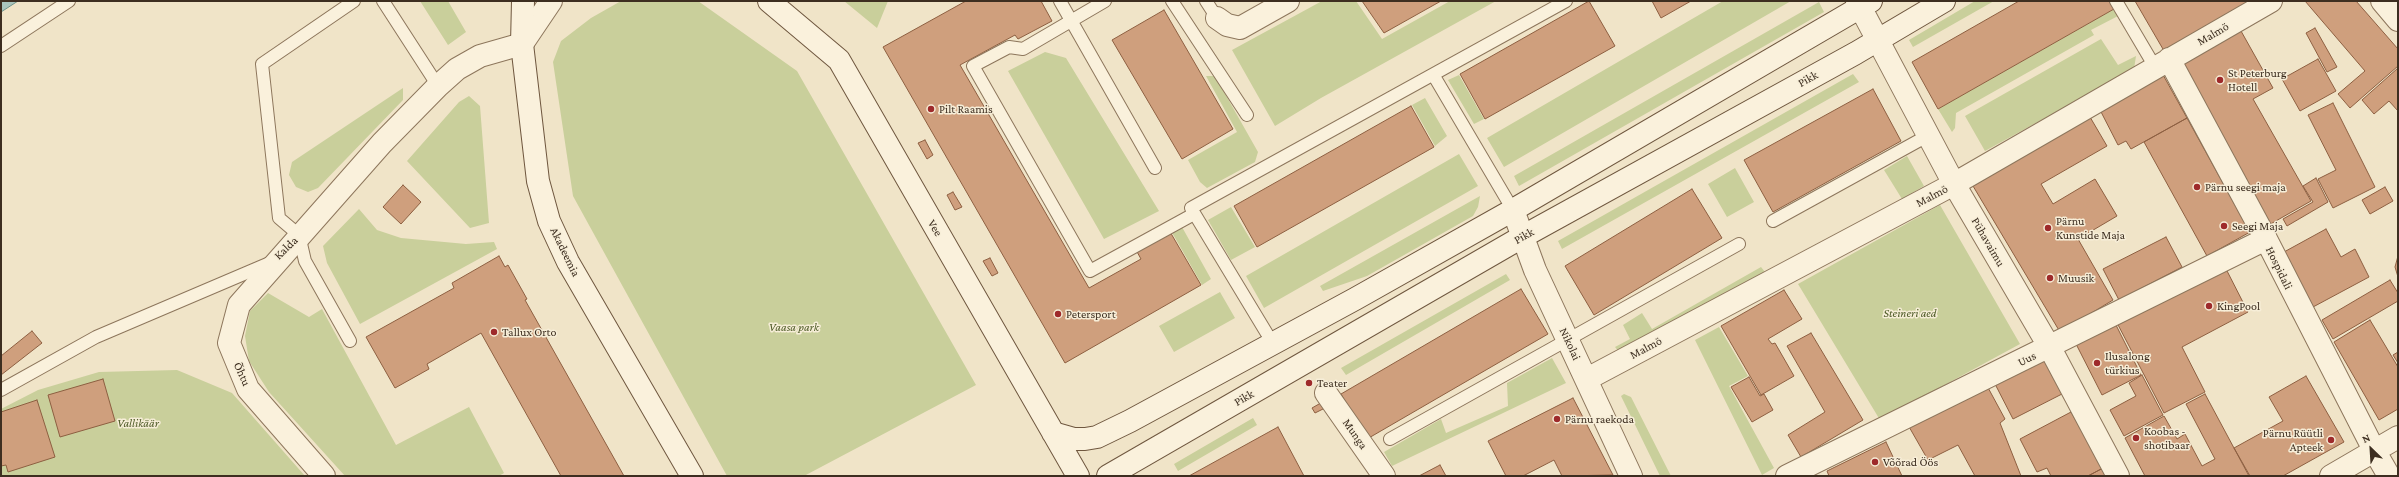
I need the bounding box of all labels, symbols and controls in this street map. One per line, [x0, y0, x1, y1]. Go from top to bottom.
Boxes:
street label: Malmö [2195, 19, 2231, 49]
place label: St Peterburg Hotell [2228, 66, 2287, 94]
street label: Pikk [1795, 68, 1821, 90]
marker: St Peterburg Hotell [2215, 75, 2225, 85]
place label: Pilt Raamis [939, 102, 993, 116]
marker: Pilt Raamis [926, 104, 936, 114]
place label: Pärnu seegi maja [2205, 180, 2286, 194]
street label: Malmö [1913, 182, 1951, 210]
marker: Pärnu seegi maja [2192, 182, 2202, 192]
place label: Pärnu Kunstide Maja [2056, 214, 2125, 242]
street label: Pühavaimu [1968, 215, 2008, 269]
street label: Vee [925, 217, 945, 239]
place label: Seegi Maja [2232, 219, 2283, 233]
marker: Seegi Maja [2219, 221, 2229, 231]
marker: Pärnu Kunstide Maja [2043, 223, 2053, 233]
street label: Akadeemia [547, 225, 583, 279]
street label: Pikk [1511, 225, 1537, 247]
street label: Kalda [271, 233, 301, 263]
street label: Hospidali [2262, 244, 2296, 292]
place label: Muusik [2058, 271, 2094, 285]
marker: Muusik [2045, 273, 2055, 283]
place label: KingPool [2217, 299, 2260, 313]
marker: KingPool [2204, 301, 2214, 311]
park label: Steineri aed [1883, 306, 1937, 320]
place label: Petersport [1066, 307, 1116, 321]
marker: Petersport [1053, 309, 1063, 319]
park label: Vaasa park [769, 320, 819, 334]
place label: Tallux Orto [502, 325, 556, 339]
street label: Nikolai [1556, 325, 1584, 363]
marker: Tallux Orto [489, 327, 499, 337]
street label: Malmö [1627, 334, 1665, 362]
street label: Uus [2015, 348, 2039, 370]
place label: Ilusalong türkius [2105, 349, 2150, 377]
marker: Ilusalong türkius [2092, 358, 2102, 368]
street label: Õhtu [230, 360, 254, 388]
place label: Teater [1317, 376, 1347, 390]
marker: Teater [1304, 378, 1314, 388]
street label: Pikk [1231, 387, 1257, 409]
place label: Pärnu raekoda [1565, 412, 1634, 426]
marker: Pärnu raekoda [1552, 414, 1562, 424]
park label: Vallikäär [117, 416, 159, 430]
street label: Munga [1339, 416, 1371, 452]
place label: Koobas - shotibaar [2144, 424, 2190, 452]
place label: Pärnu Rüütli Apteek [2263, 426, 2323, 454]
north arrow [2351, 429, 2391, 469]
text: N [2360, 431, 2372, 445]
marker: Koobas - shotibaar [2131, 433, 2141, 443]
marker: Pärnu Rüütli Apteek [2326, 435, 2336, 445]
place label: Võõrad Öös [1883, 455, 1938, 469]
marker: Võõrad Öös [1870, 457, 1880, 467]

